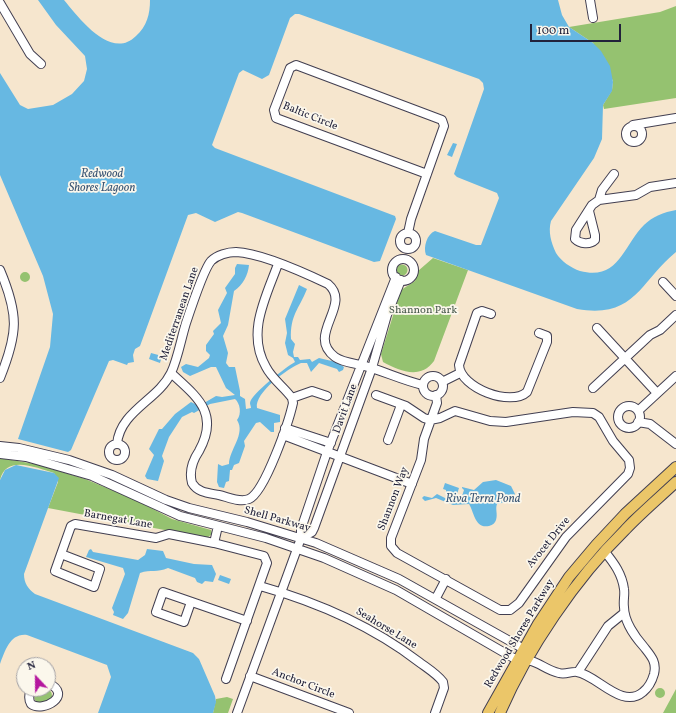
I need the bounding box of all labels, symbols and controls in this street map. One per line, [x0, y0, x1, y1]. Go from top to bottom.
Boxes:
scale bar [532, 16, 623, 42]
text: 100 m [537, 23, 569, 39]
street label: Baltic Circle [281, 100, 339, 134]
water label: Redwood Shores Lagoon [69, 168, 135, 196]
street label: Mediterranean Lane [158, 266, 202, 362]
park label: Shannon Park [389, 304, 457, 318]
street label: Davit Lane [331, 382, 361, 436]
street label: Shannon Way [376, 465, 412, 533]
water label: Riva Terra Pond [446, 493, 520, 507]
street label: Shell Parkway [242, 504, 312, 536]
street label: Barnegat Lane [83, 507, 153, 533]
street label: Avocet Drive [524, 515, 574, 571]
street label: Redwood Shores Parkway [482, 577, 558, 691]
street label: Seahorse Lane [353, 605, 419, 653]
north arrow [16, 657, 56, 697]
text: N [25, 658, 38, 675]
street label: Anchor Circle [270, 666, 336, 702]

